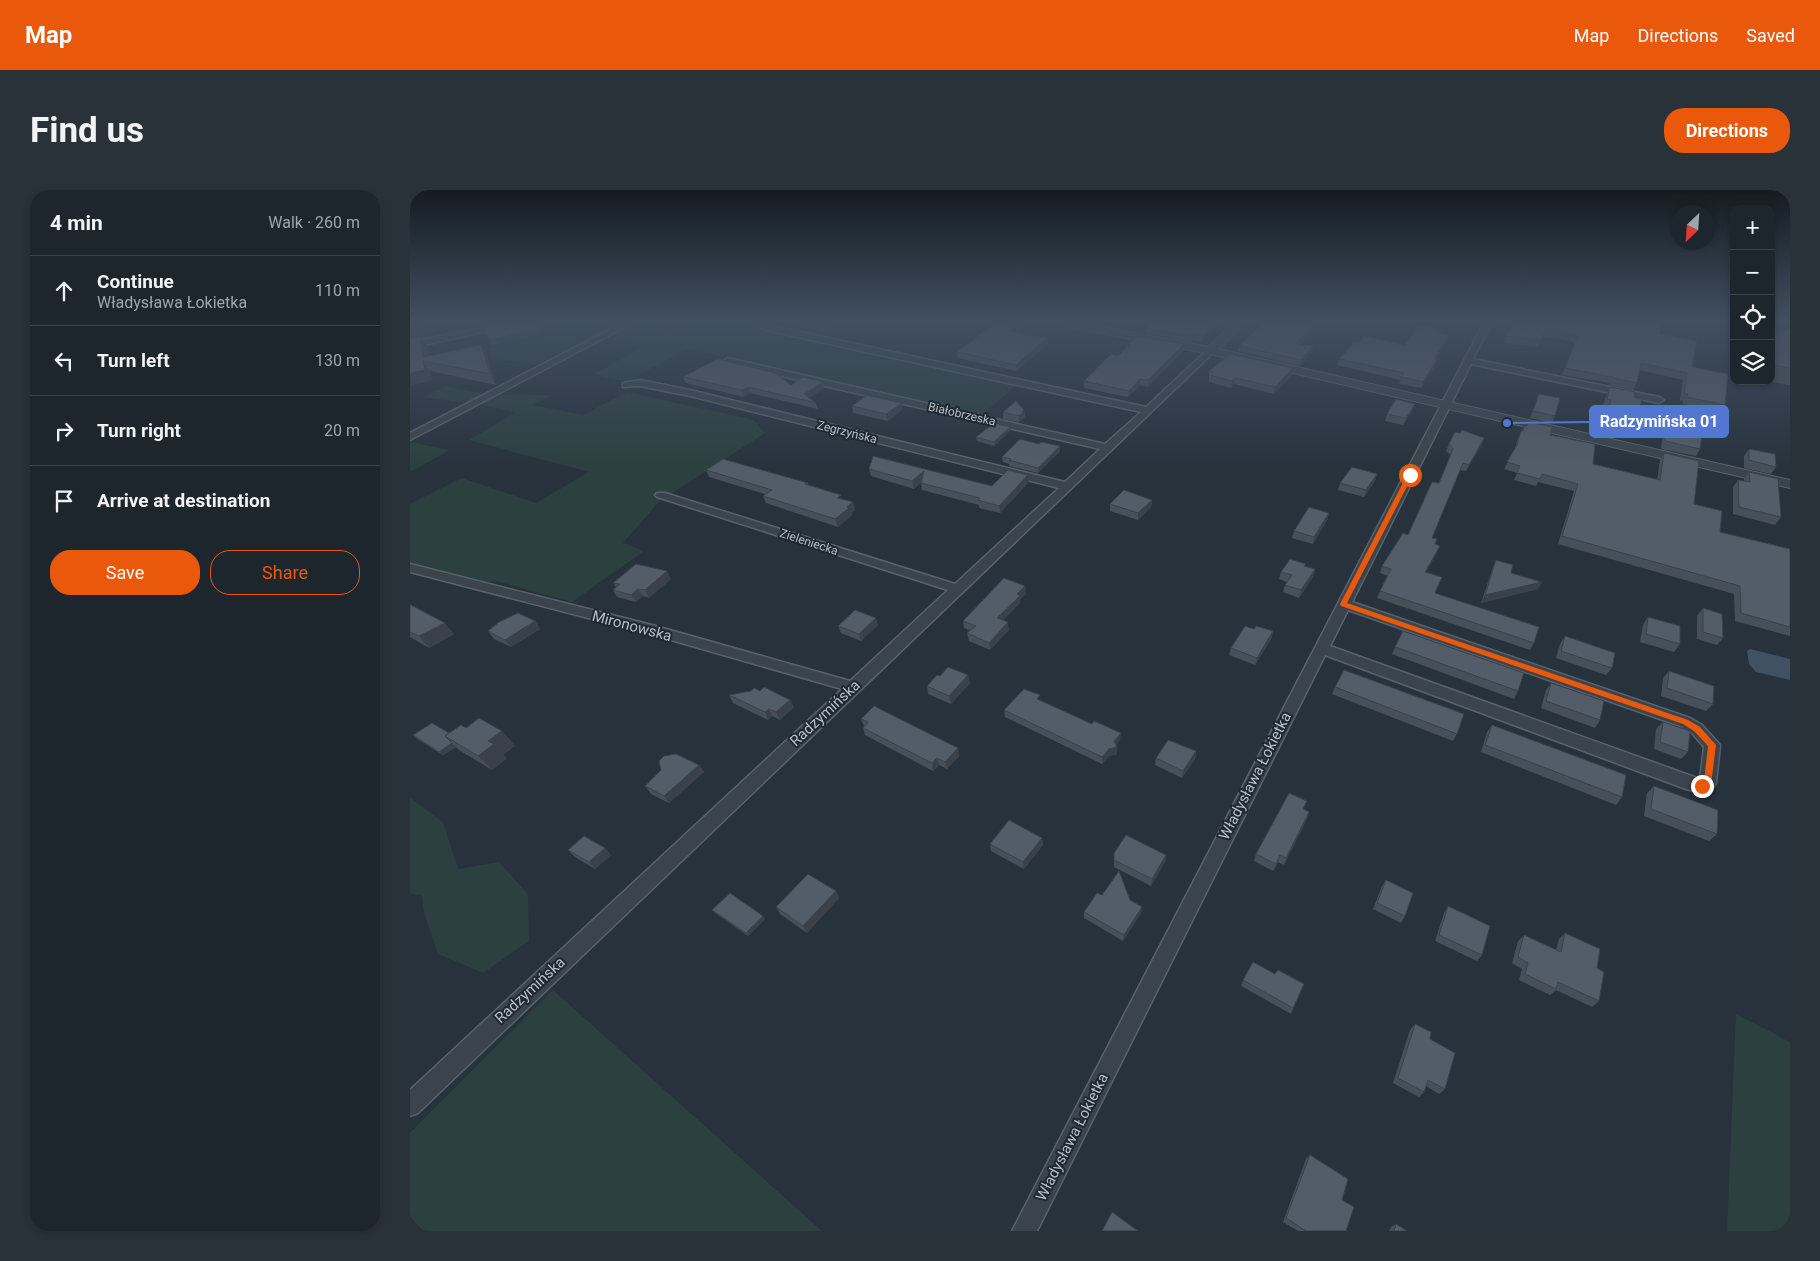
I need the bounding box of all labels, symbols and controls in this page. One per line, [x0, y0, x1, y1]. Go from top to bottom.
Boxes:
text: Map [25, 21, 72, 49]
text: Map [1574, 25, 1609, 46]
text: Directions [1637, 25, 1718, 46]
text: Saved [1746, 25, 1795, 46]
button: Directions [1664, 108, 1790, 153]
text: Find us [30, 110, 144, 151]
north arrow [1670, 205, 1715, 250]
map controls [1730, 205, 1775, 385]
button: + [1730, 205, 1775, 250]
text: 4 min [50, 211, 103, 235]
text: Walk · 260 m [268, 213, 360, 232]
button: − [1730, 250, 1775, 295]
text: Continue [97, 270, 174, 293]
icon: ahead [50, 277, 78, 305]
text: 110 m [315, 281, 360, 300]
text: Władysława Łokietka [97, 293, 247, 312]
button: locate [1730, 295, 1775, 340]
button: layers [1730, 340, 1775, 385]
icon: left [50, 347, 78, 375]
text: Turn left [97, 349, 170, 372]
text: 130 m [315, 351, 360, 370]
street label: Białobrzeska [927, 399, 997, 429]
callout: Radzymińska 01 [1590, 406, 1728, 437]
text: Radzymińska 01 [1600, 412, 1718, 431]
icon: right [50, 417, 78, 445]
street label: Zegrzyńska [816, 418, 878, 446]
text: Turn right [97, 419, 181, 442]
text: 20 m [324, 421, 360, 440]
route start [1399, 464, 1422, 487]
icon: arrive [50, 487, 78, 515]
text: Arrive at destination [97, 489, 270, 512]
street label: Zieleniecka [778, 526, 840, 558]
button: Save [50, 550, 200, 595]
button: Share [210, 550, 360, 595]
street label: Mironowska [590, 607, 674, 645]
street label: Radzymińska [786, 676, 864, 750]
street label: Władysława Łokietka [1215, 709, 1295, 843]
route end [1691, 775, 1714, 798]
street label: Radzymińska [491, 953, 569, 1027]
street label: Władysława Łokietka [1032, 1070, 1112, 1204]

